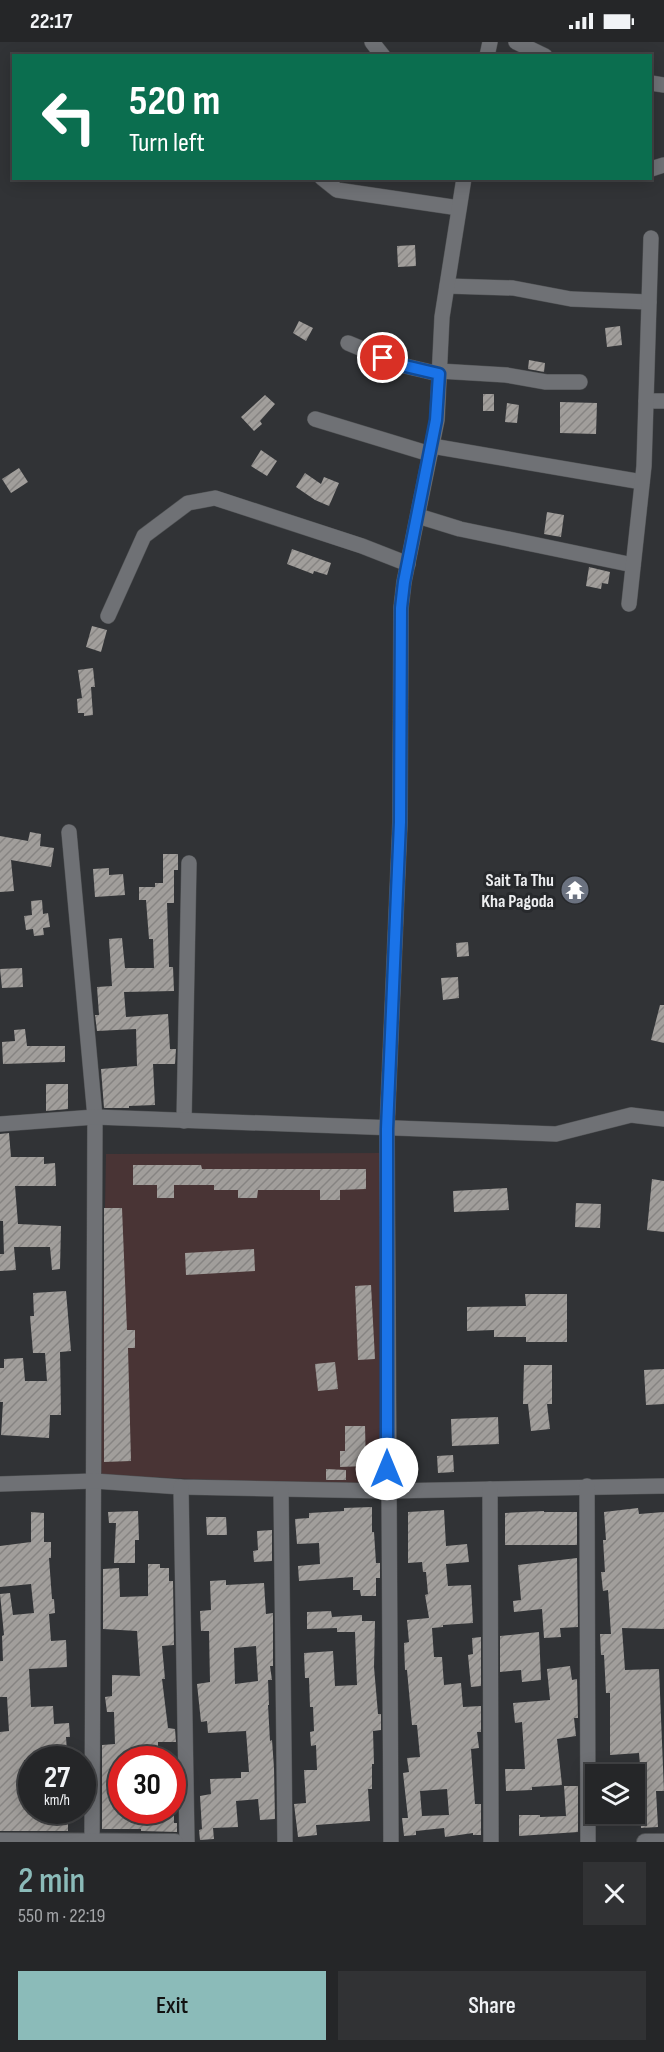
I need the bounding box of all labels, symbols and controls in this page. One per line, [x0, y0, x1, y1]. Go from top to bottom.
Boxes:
text: 22:17 [30, 8, 72, 35]
text: 520 m [129, 76, 220, 127]
icon: left [30, 78, 108, 156]
text: Turn left [129, 127, 205, 159]
pin [357, 332, 408, 383]
icon: arrive [366, 341, 399, 374]
place label: Sait Ta Thu Kha Pagoda [481, 870, 554, 912]
temple icon: Sait Ta Thu Kha Pagoda [559, 874, 591, 906]
position arrow [355, 1437, 419, 1501]
speed limit sign: 30 [108, 1746, 186, 1824]
text: 27 [44, 1760, 70, 1796]
map controls [585, 1764, 645, 1824]
button: layers [585, 1764, 645, 1824]
text: km/h [44, 1791, 70, 1810]
text: 2 min [18, 1860, 85, 1903]
button: close [583, 1862, 646, 1925]
text: 550 m · 22:19 [18, 1904, 105, 1928]
button: Exit [18, 1971, 326, 2040]
button: Share [338, 1971, 646, 2040]

